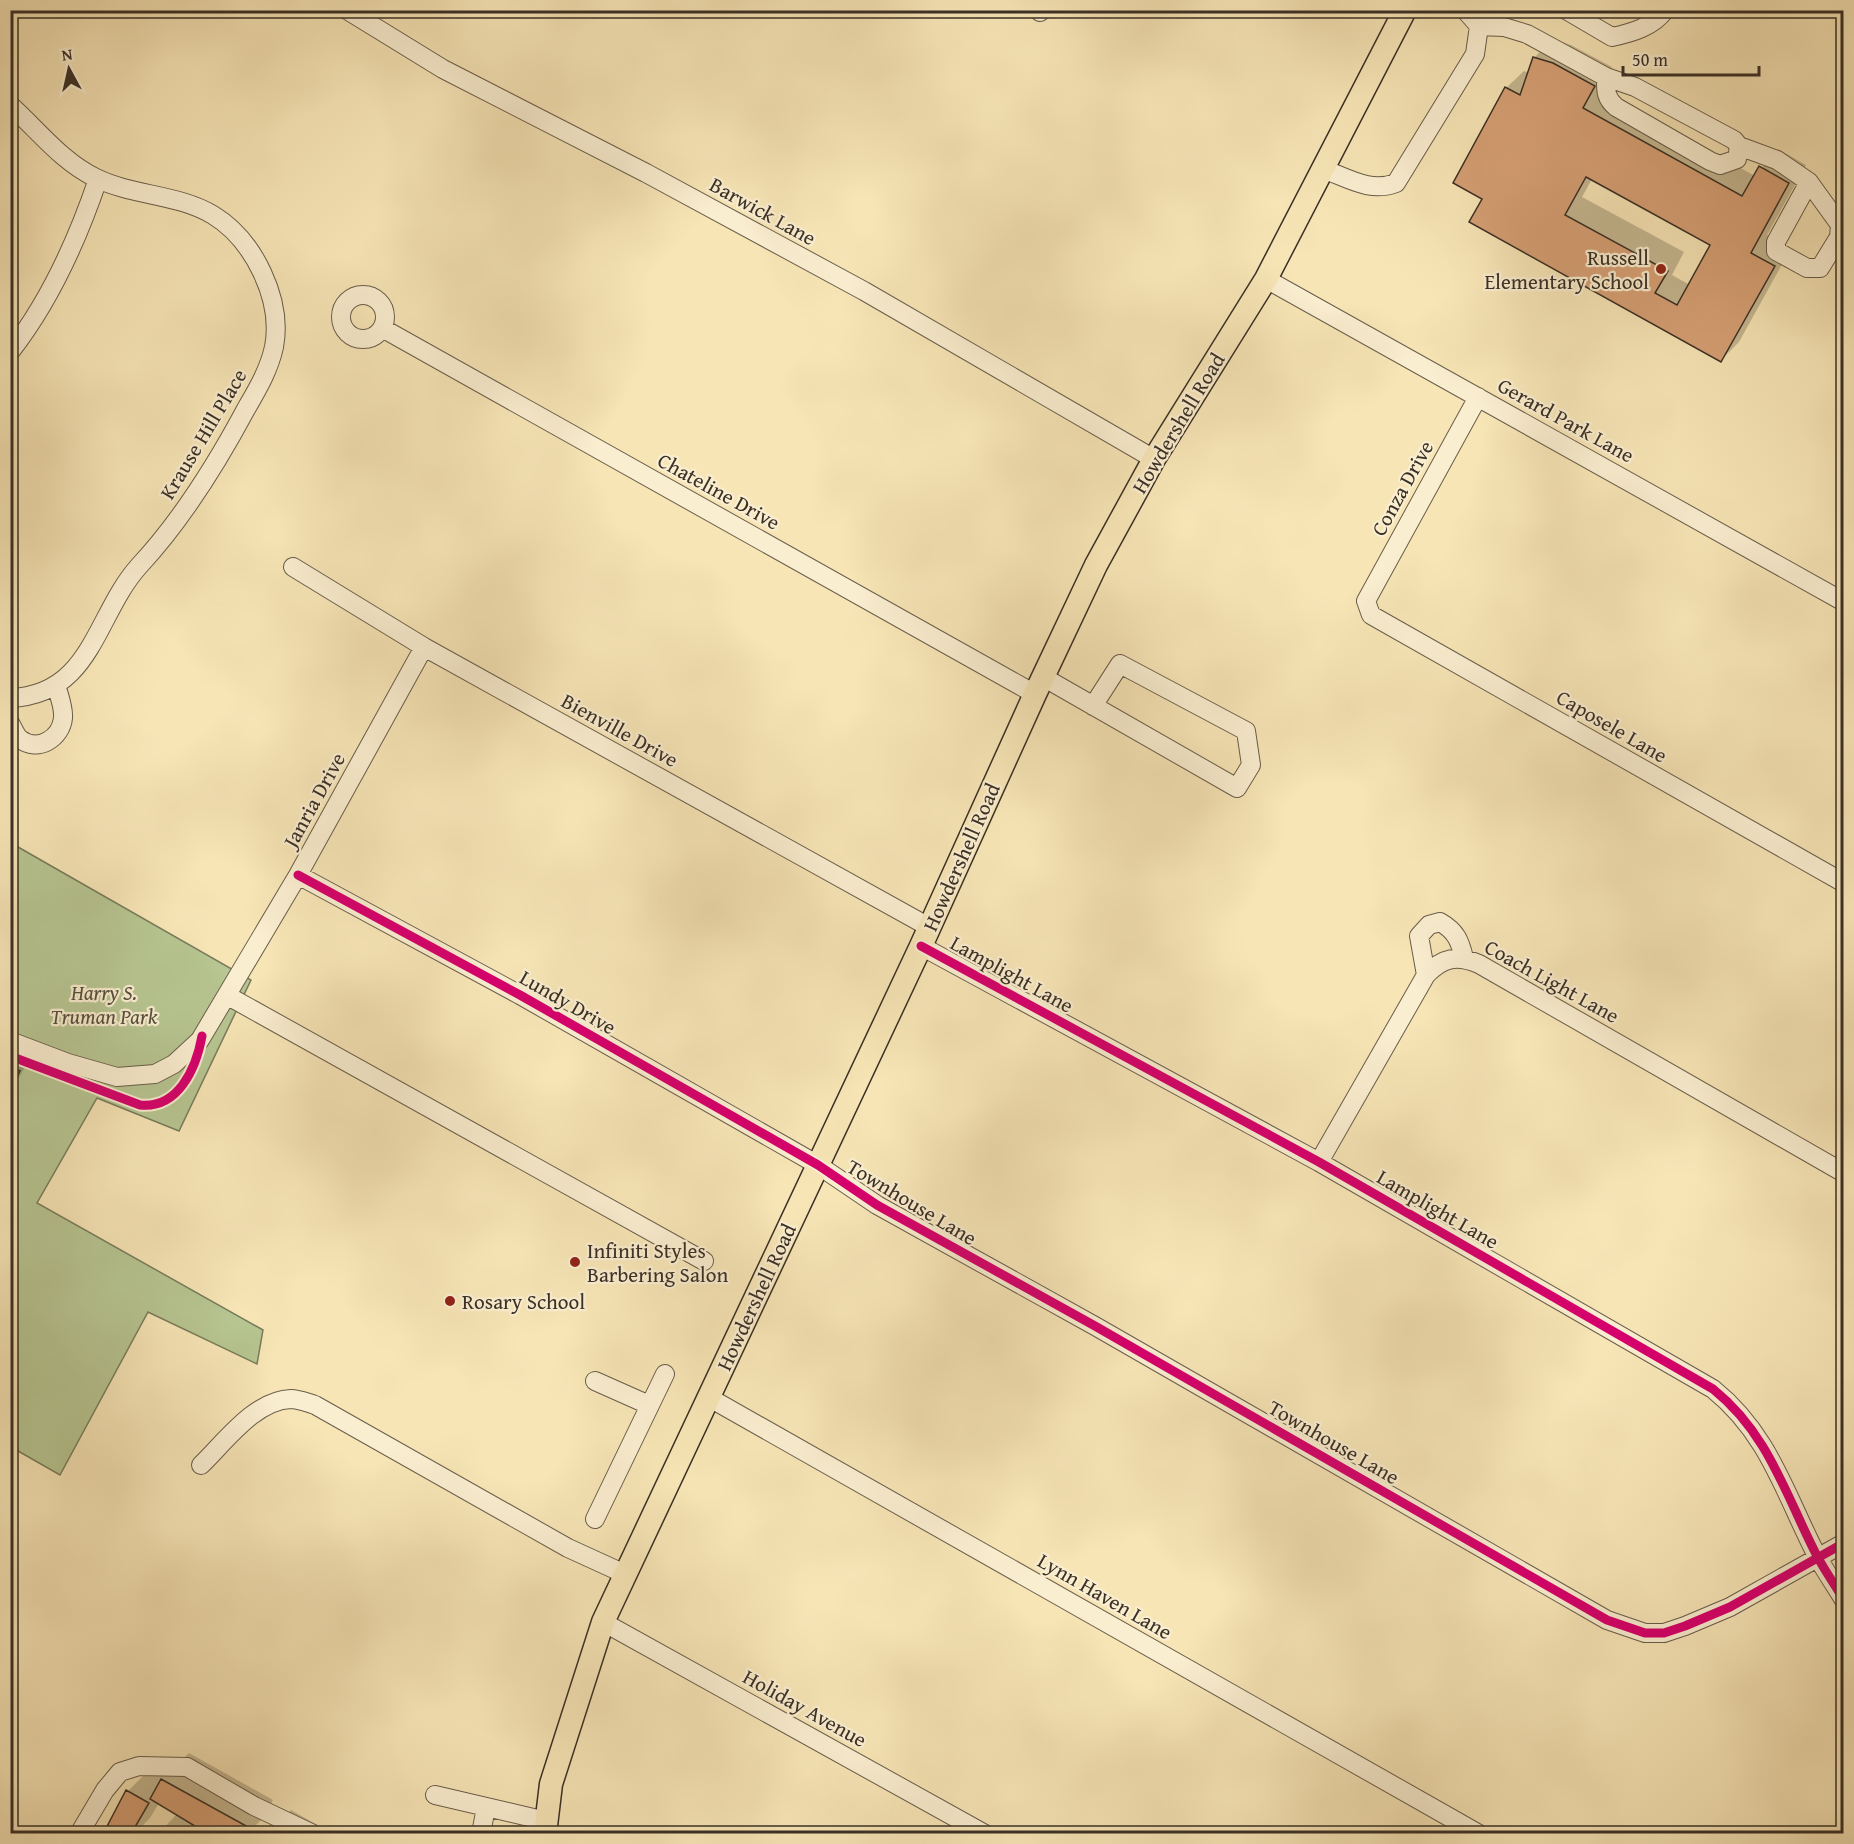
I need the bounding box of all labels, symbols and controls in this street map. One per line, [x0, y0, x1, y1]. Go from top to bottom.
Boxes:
north arrow [39, 39, 99, 99]
scale bar [1623, 39, 1760, 77]
text: N [60, 41, 74, 67]
text: 50 m [1632, 46, 1668, 73]
street label: Barwick Lane [704, 169, 822, 253]
place label: Russell Elementary School [1484, 242, 1649, 297]
marker: Russell Elementary School [1654, 262, 1668, 276]
street label: Howdershell Road [1124, 346, 1233, 499]
street label: Krause Hill Place [152, 363, 254, 505]
street label: Gerard Park Lane [1492, 370, 1640, 470]
street label: Conza Drive [1363, 435, 1441, 541]
street label: Chateline Drive [652, 445, 786, 537]
street label: Caposele Lane [1551, 682, 1673, 770]
street label: Bienville Drive [556, 685, 684, 775]
street label: Janria Drive [274, 747, 353, 856]
street label: Howdershell Road [914, 777, 1008, 936]
street label: Lamplight Lane [945, 927, 1079, 1021]
street label: Coach Light Lane [1479, 931, 1625, 1031]
street label: Lundy Drive [514, 962, 622, 1042]
park label: Harry S. Truman Park [51, 977, 158, 1032]
street label: Townhouse Lane [841, 1151, 983, 1253]
street label: Lamplight Lane [1371, 1161, 1505, 1257]
street label: Howdershell Road [708, 1218, 804, 1376]
place label: Infiniti Styles Barbering Salon [587, 1235, 728, 1290]
marker: Infiniti Styles Barbering Salon [568, 1255, 582, 1269]
place label: Rosary School [462, 1286, 585, 1317]
marker: Rosary School [443, 1294, 457, 1308]
street label: Townhouse Lane [1263, 1392, 1405, 1492]
street label: Lynn Haven Lane [1032, 1545, 1178, 1647]
street label: Holiday Avenue [737, 1661, 873, 1755]

